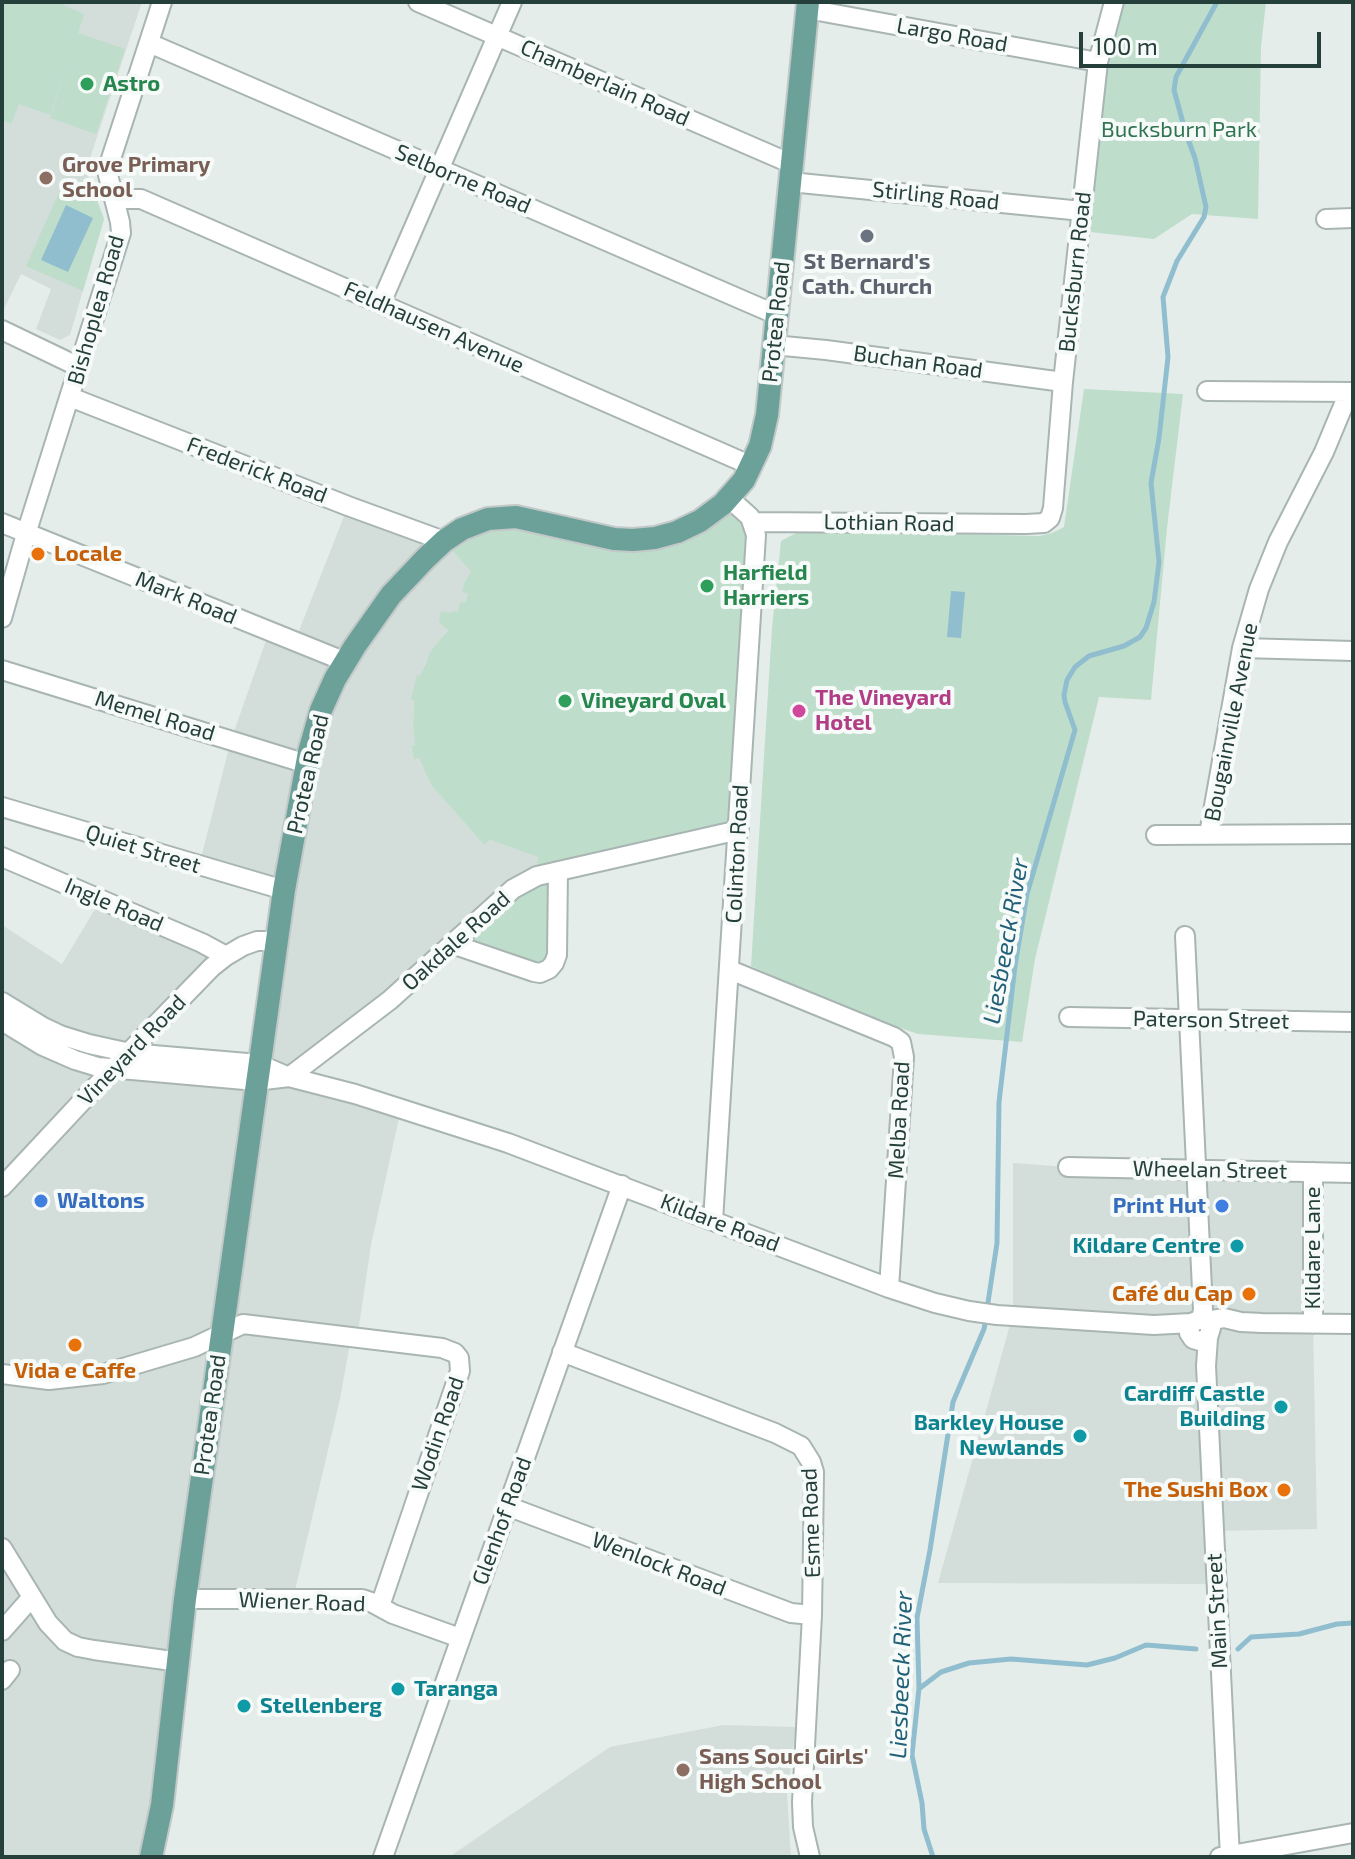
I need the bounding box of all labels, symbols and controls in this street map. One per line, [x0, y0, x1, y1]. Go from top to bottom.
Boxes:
street label: Largo Road [894, 12, 1010, 58]
scale bar [1083, 16, 1325, 66]
text: 100 m [1093, 31, 1158, 60]
street label: Chamberlain Road [516, 34, 694, 132]
place label: Astro [103, 71, 160, 97]
marker: Astro [78, 75, 96, 93]
park label: Bucksburn Park [1101, 117, 1257, 143]
street label: Selborne Road [391, 139, 535, 219]
place label: Grove Primary School [62, 152, 210, 204]
marker: Grove Primary School [37, 169, 55, 187]
street label: Stirling Road [871, 176, 1001, 216]
street label: Bucksburn Road [1053, 190, 1097, 354]
marker: St Bernard's Cath. Church [858, 227, 876, 245]
street label: Bishoplea Road [62, 232, 130, 388]
place label: St Bernard's Cath. Church [802, 249, 932, 300]
street label: Protea Road [757, 260, 795, 384]
street label: Feldhausen Avenue [340, 275, 528, 379]
street label: Buchan Road [852, 340, 984, 384]
street label: Frederick Road [183, 431, 331, 509]
street label: Lothian Road [823, 509, 955, 537]
place label: Locale [54, 541, 122, 567]
marker: Locale [29, 545, 47, 563]
place label: Harfield Harriers [723, 560, 809, 612]
street label: Mark Road [131, 566, 241, 630]
marker: Harfield Harriers [698, 577, 716, 595]
street label: Bougainville Avenue [1199, 620, 1263, 824]
street label: Memel Road [92, 685, 218, 747]
place label: The Vineyard Hotel [815, 685, 952, 736]
place label: Vineyard Oval [581, 688, 726, 714]
marker: Vineyard Oval [556, 692, 574, 710]
marker: The Vineyard Hotel [790, 702, 808, 720]
street label: Protea Road [281, 712, 335, 836]
street label: Colinton Road [720, 784, 754, 924]
street label: Quiet Street [82, 819, 204, 879]
water label: Liesbeeck River [977, 856, 1035, 1026]
street label: Ingle Road [61, 872, 167, 938]
street label: Oakdale Road [397, 886, 515, 996]
street label: Vineyard Road [73, 989, 191, 1111]
street label: Paterson Street [1133, 1005, 1289, 1035]
street label: Melba Road [883, 1060, 915, 1180]
street label: Wheelan Street [1132, 1155, 1288, 1185]
street label: Kildare Lane [1300, 1187, 1326, 1309]
place label: Waltons [57, 1188, 145, 1214]
street label: Kildare Road [657, 1188, 783, 1258]
marker: Waltons [32, 1192, 50, 1210]
place label: Print Hut [1113, 1193, 1206, 1219]
marker: Print Hut [1213, 1197, 1231, 1215]
place label: Kildare Centre [1073, 1233, 1221, 1259]
marker: Kildare Centre [1228, 1237, 1246, 1255]
place label: Café du Cap [1112, 1281, 1233, 1307]
marker: Café du Cap [1240, 1285, 1258, 1303]
marker: Vida e Caffe [66, 1336, 84, 1354]
street label: Protea Road [188, 1353, 232, 1477]
place label: Vida e Caffe [14, 1358, 136, 1384]
street label: Wodin Road [406, 1373, 470, 1495]
place label: Cardiff Castle Building [1124, 1381, 1265, 1432]
marker: Cardiff Castle Building [1272, 1398, 1290, 1416]
place label: Barkley House Newlands [914, 1410, 1064, 1462]
marker: Barkley House Newlands [1071, 1427, 1089, 1445]
street label: Glenhof Road [467, 1453, 537, 1589]
street label: Esme Road [796, 1467, 826, 1579]
place label: The Sushi Box [1123, 1477, 1268, 1503]
marker: The Sushi Box [1275, 1481, 1293, 1499]
street label: Wenlock Road [588, 1526, 730, 1602]
street label: Main Street [1201, 1553, 1233, 1669]
street label: Wiener Road [238, 1587, 366, 1617]
water label: Liesbeeck River [884, 1591, 918, 1759]
place label: Taranga [414, 1676, 498, 1702]
marker: Taranga [389, 1680, 407, 1698]
place label: Stellenberg [260, 1693, 382, 1719]
marker: Stellenberg [235, 1697, 253, 1715]
place label: Sans Souci Girls' High School [699, 1744, 868, 1796]
marker: Sans Souci Girls' High School [674, 1761, 692, 1779]

